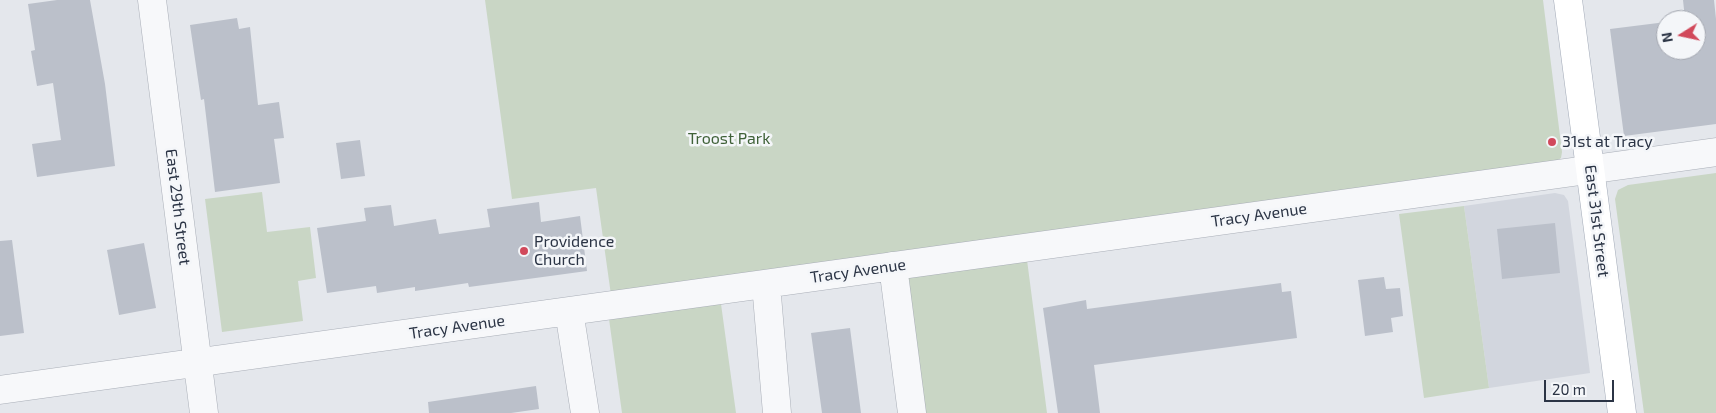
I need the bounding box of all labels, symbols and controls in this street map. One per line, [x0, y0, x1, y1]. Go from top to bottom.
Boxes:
north arrow [1656, 10, 1706, 60]
text: N [1657, 31, 1676, 44]
park label: Troost Park [688, 129, 770, 149]
place label: 31st at Tracy [1562, 132, 1653, 152]
marker: 31st at Tracy [1546, 136, 1558, 148]
street label: East 29th Street [161, 148, 195, 266]
street label: East 31st Street [1581, 164, 1613, 278]
street label: Tracy Avenue [1210, 199, 1308, 231]
place label: Providence Church [534, 232, 614, 270]
marker: Providence Church [518, 245, 530, 257]
street label: Tracy Avenue [809, 255, 907, 287]
street label: Tracy Avenue [408, 311, 506, 343]
scale bar [1546, 370, 1616, 402]
text: 20 m [1552, 380, 1586, 398]

